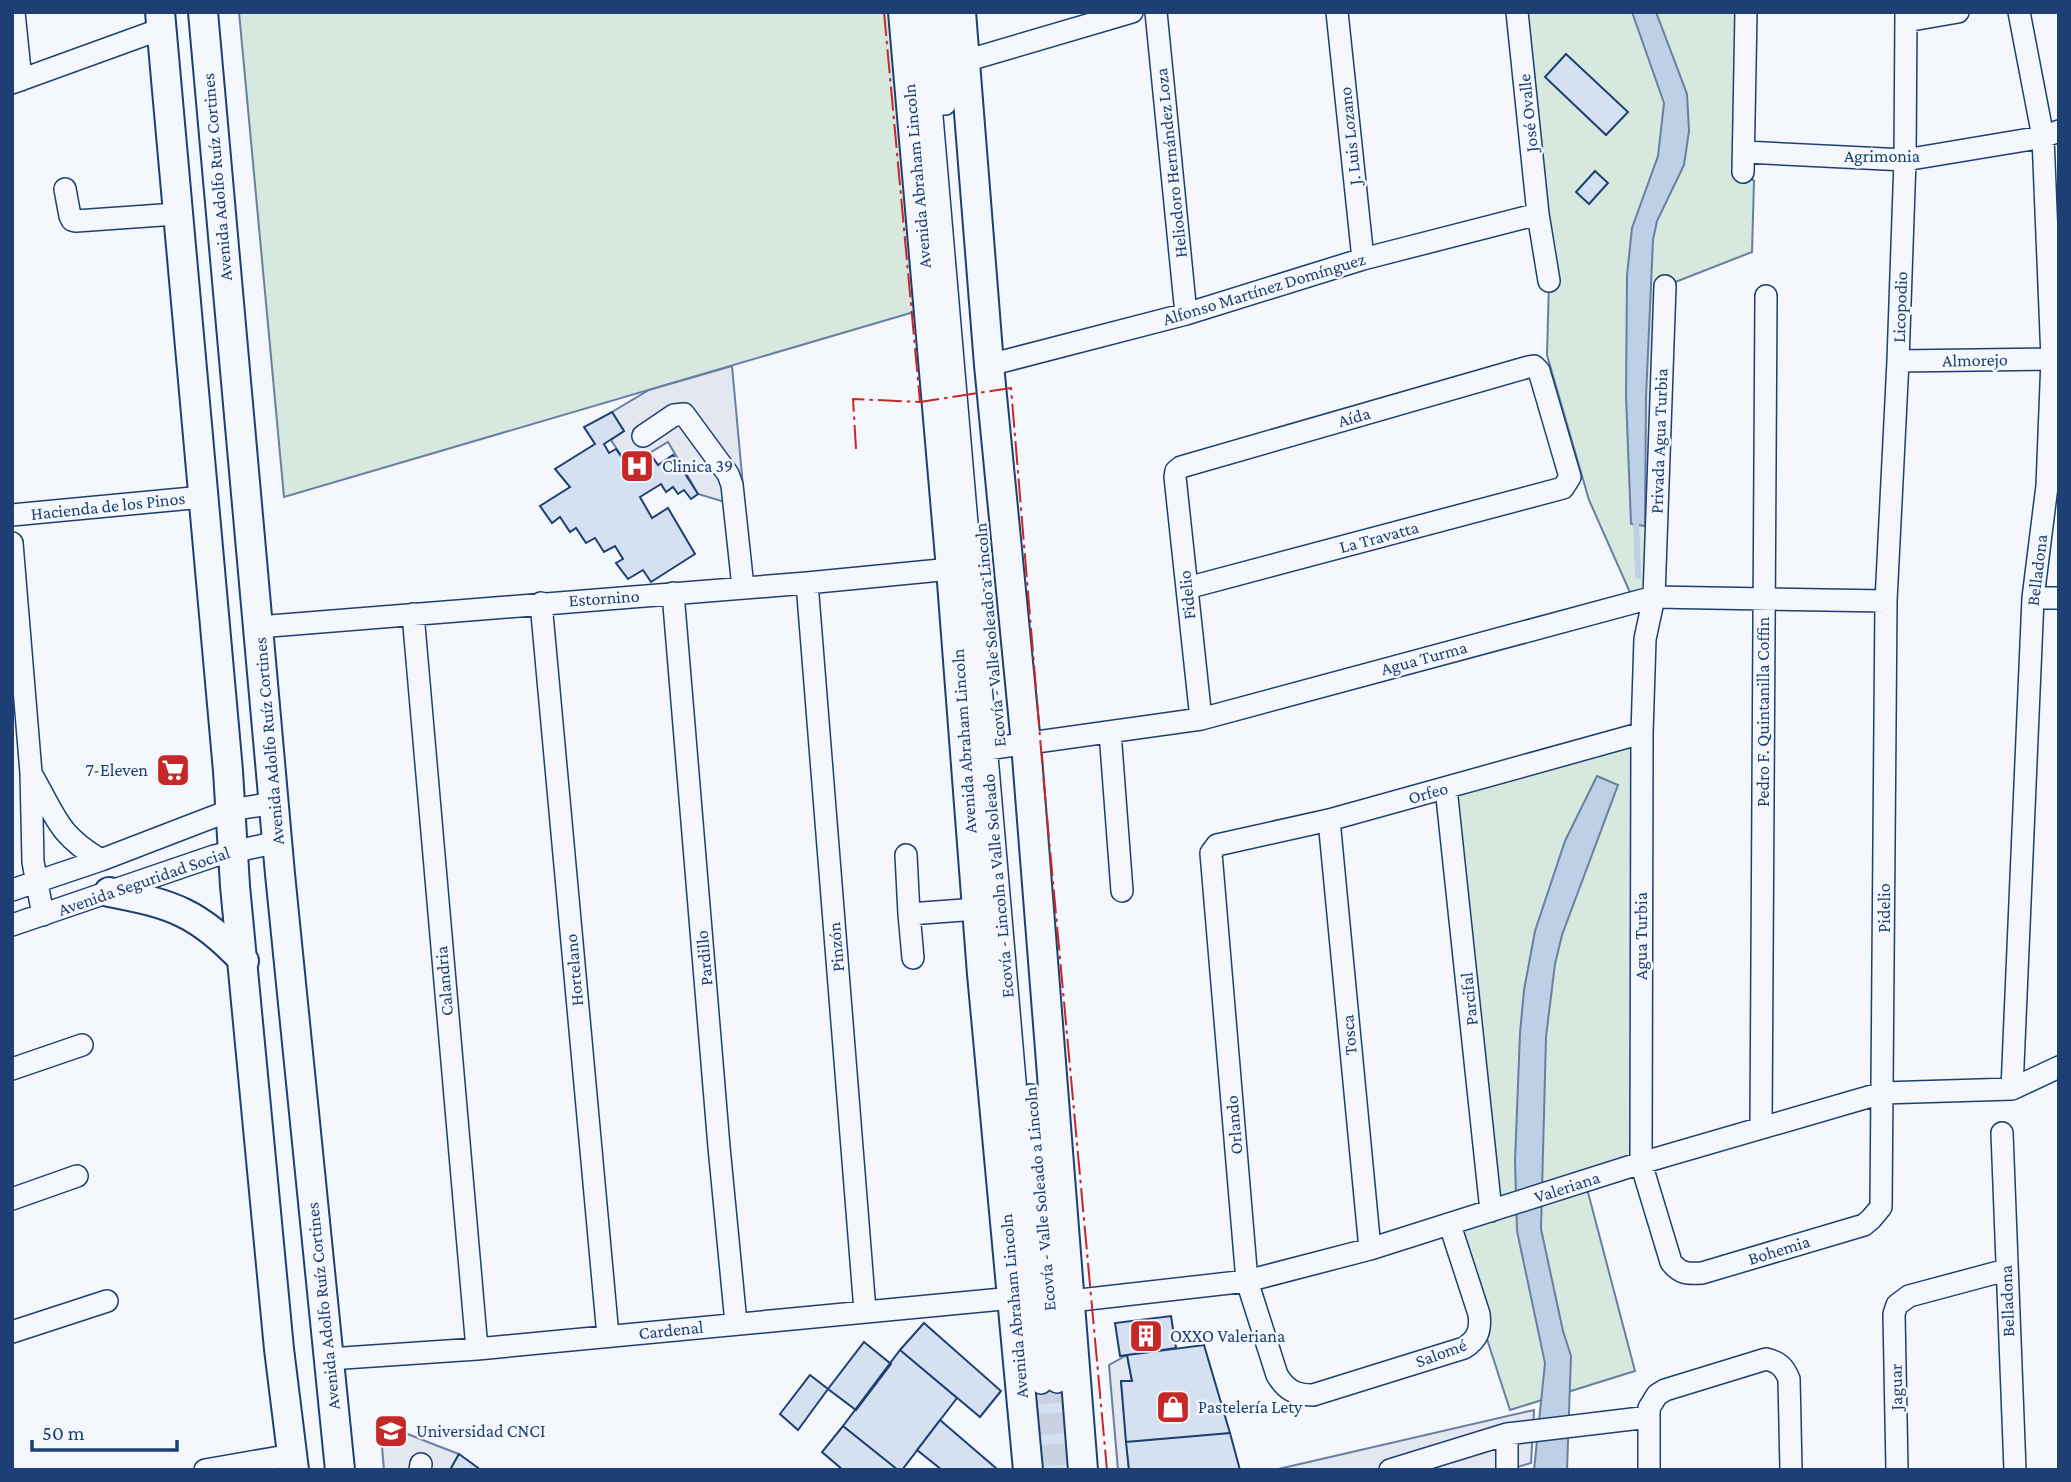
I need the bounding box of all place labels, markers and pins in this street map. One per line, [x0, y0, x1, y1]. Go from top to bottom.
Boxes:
hospital icon: Clinica 39 [618, 447, 656, 485]
place label: Clinica 39 [662, 456, 733, 476]
supermarket icon: 7-Eleven [154, 751, 192, 789]
place label: 7-Eleven [85, 760, 148, 780]
building icon: OXXO Valeriana [1127, 1317, 1165, 1355]
place label: OXXO Valeriana [1170, 1326, 1285, 1346]
shop icon: Pastelería Lety [1154, 1388, 1192, 1426]
place label: Pastelería Lety [1198, 1397, 1303, 1417]
school or university icon: Universidad CNCI [372, 1412, 410, 1450]
place label: Universidad CNCI [416, 1421, 545, 1441]

